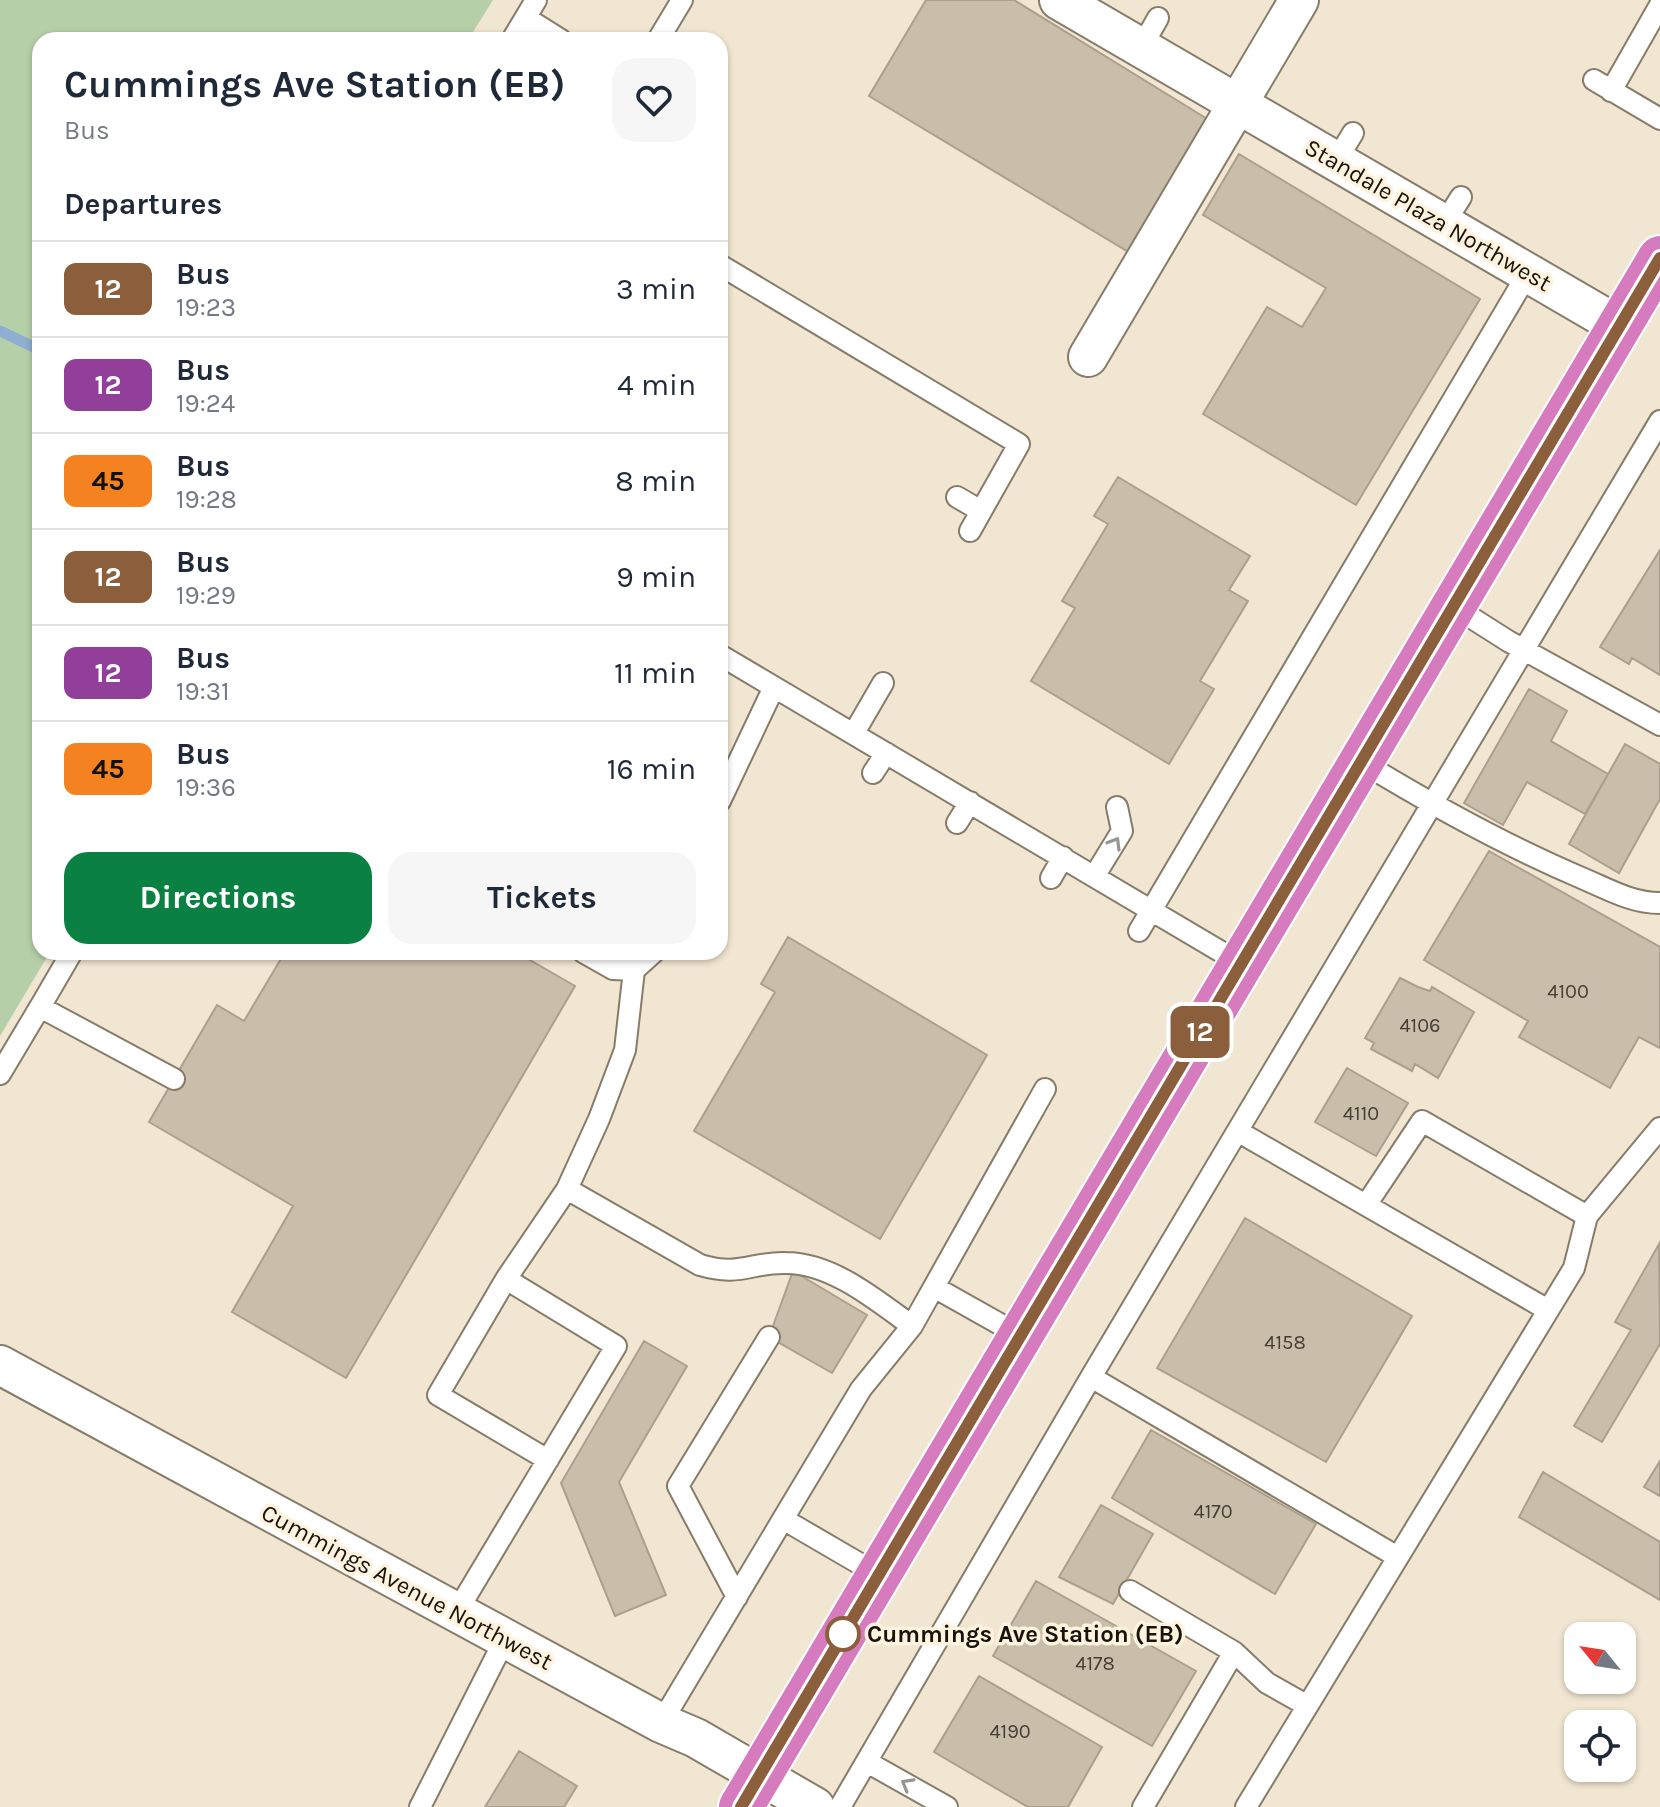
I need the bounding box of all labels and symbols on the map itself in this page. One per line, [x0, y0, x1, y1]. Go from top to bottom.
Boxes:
street label: Standale Plaza Northwest [1300, 133, 1556, 297]
one-way arrow [1105, 837, 1121, 852]
house number: 4100 [1547, 980, 1589, 1003]
line badge: 12 [1164, 1006, 1236, 1058]
house number: 4106 [1399, 1014, 1441, 1037]
house number: 4110 [1343, 1102, 1379, 1125]
house number: 4158 [1264, 1331, 1306, 1354]
street label: Cummings Avenue Northwest [257, 1498, 557, 1676]
house number: 4170 [1193, 1500, 1233, 1523]
marker: Cummings Ave Station (EB) [826, 1617, 860, 1651]
place label: Cummings Ave Station (EB) [867, 1620, 1184, 1648]
north arrow [1564, 1622, 1636, 1694]
house number: 4178 [1075, 1652, 1115, 1675]
house number: 4190 [989, 1720, 1031, 1743]
one-way arrow [901, 1778, 916, 1794]

